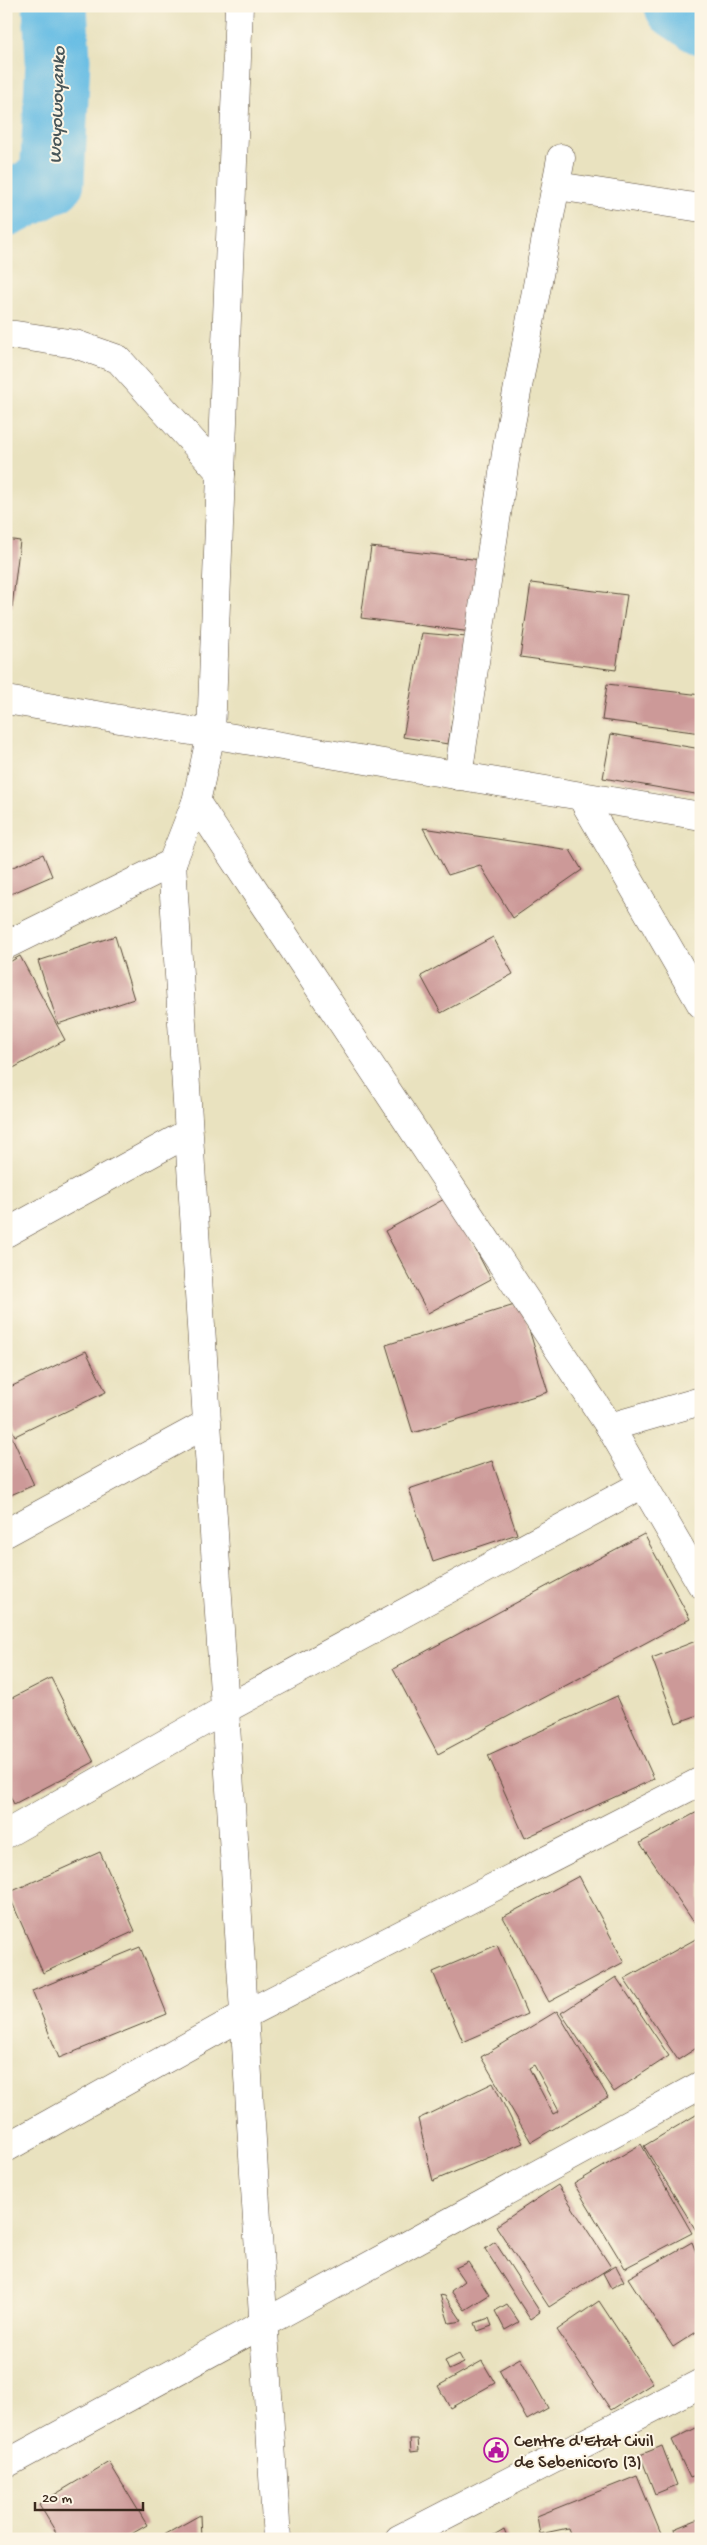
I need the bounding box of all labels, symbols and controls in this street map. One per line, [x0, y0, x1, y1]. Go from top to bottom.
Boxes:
water label: Woyowoyanko [45, 45, 72, 164]
place label: Centre d'Etat Civil de Sebenicoro (3) [514, 2432, 654, 2474]
public building icon: Centre d'Etat Civil de Sebenicoro (3) [483, 2437, 509, 2463]
scale bar [35, 2480, 142, 2512]
text: 20 m [42, 2490, 72, 2508]

